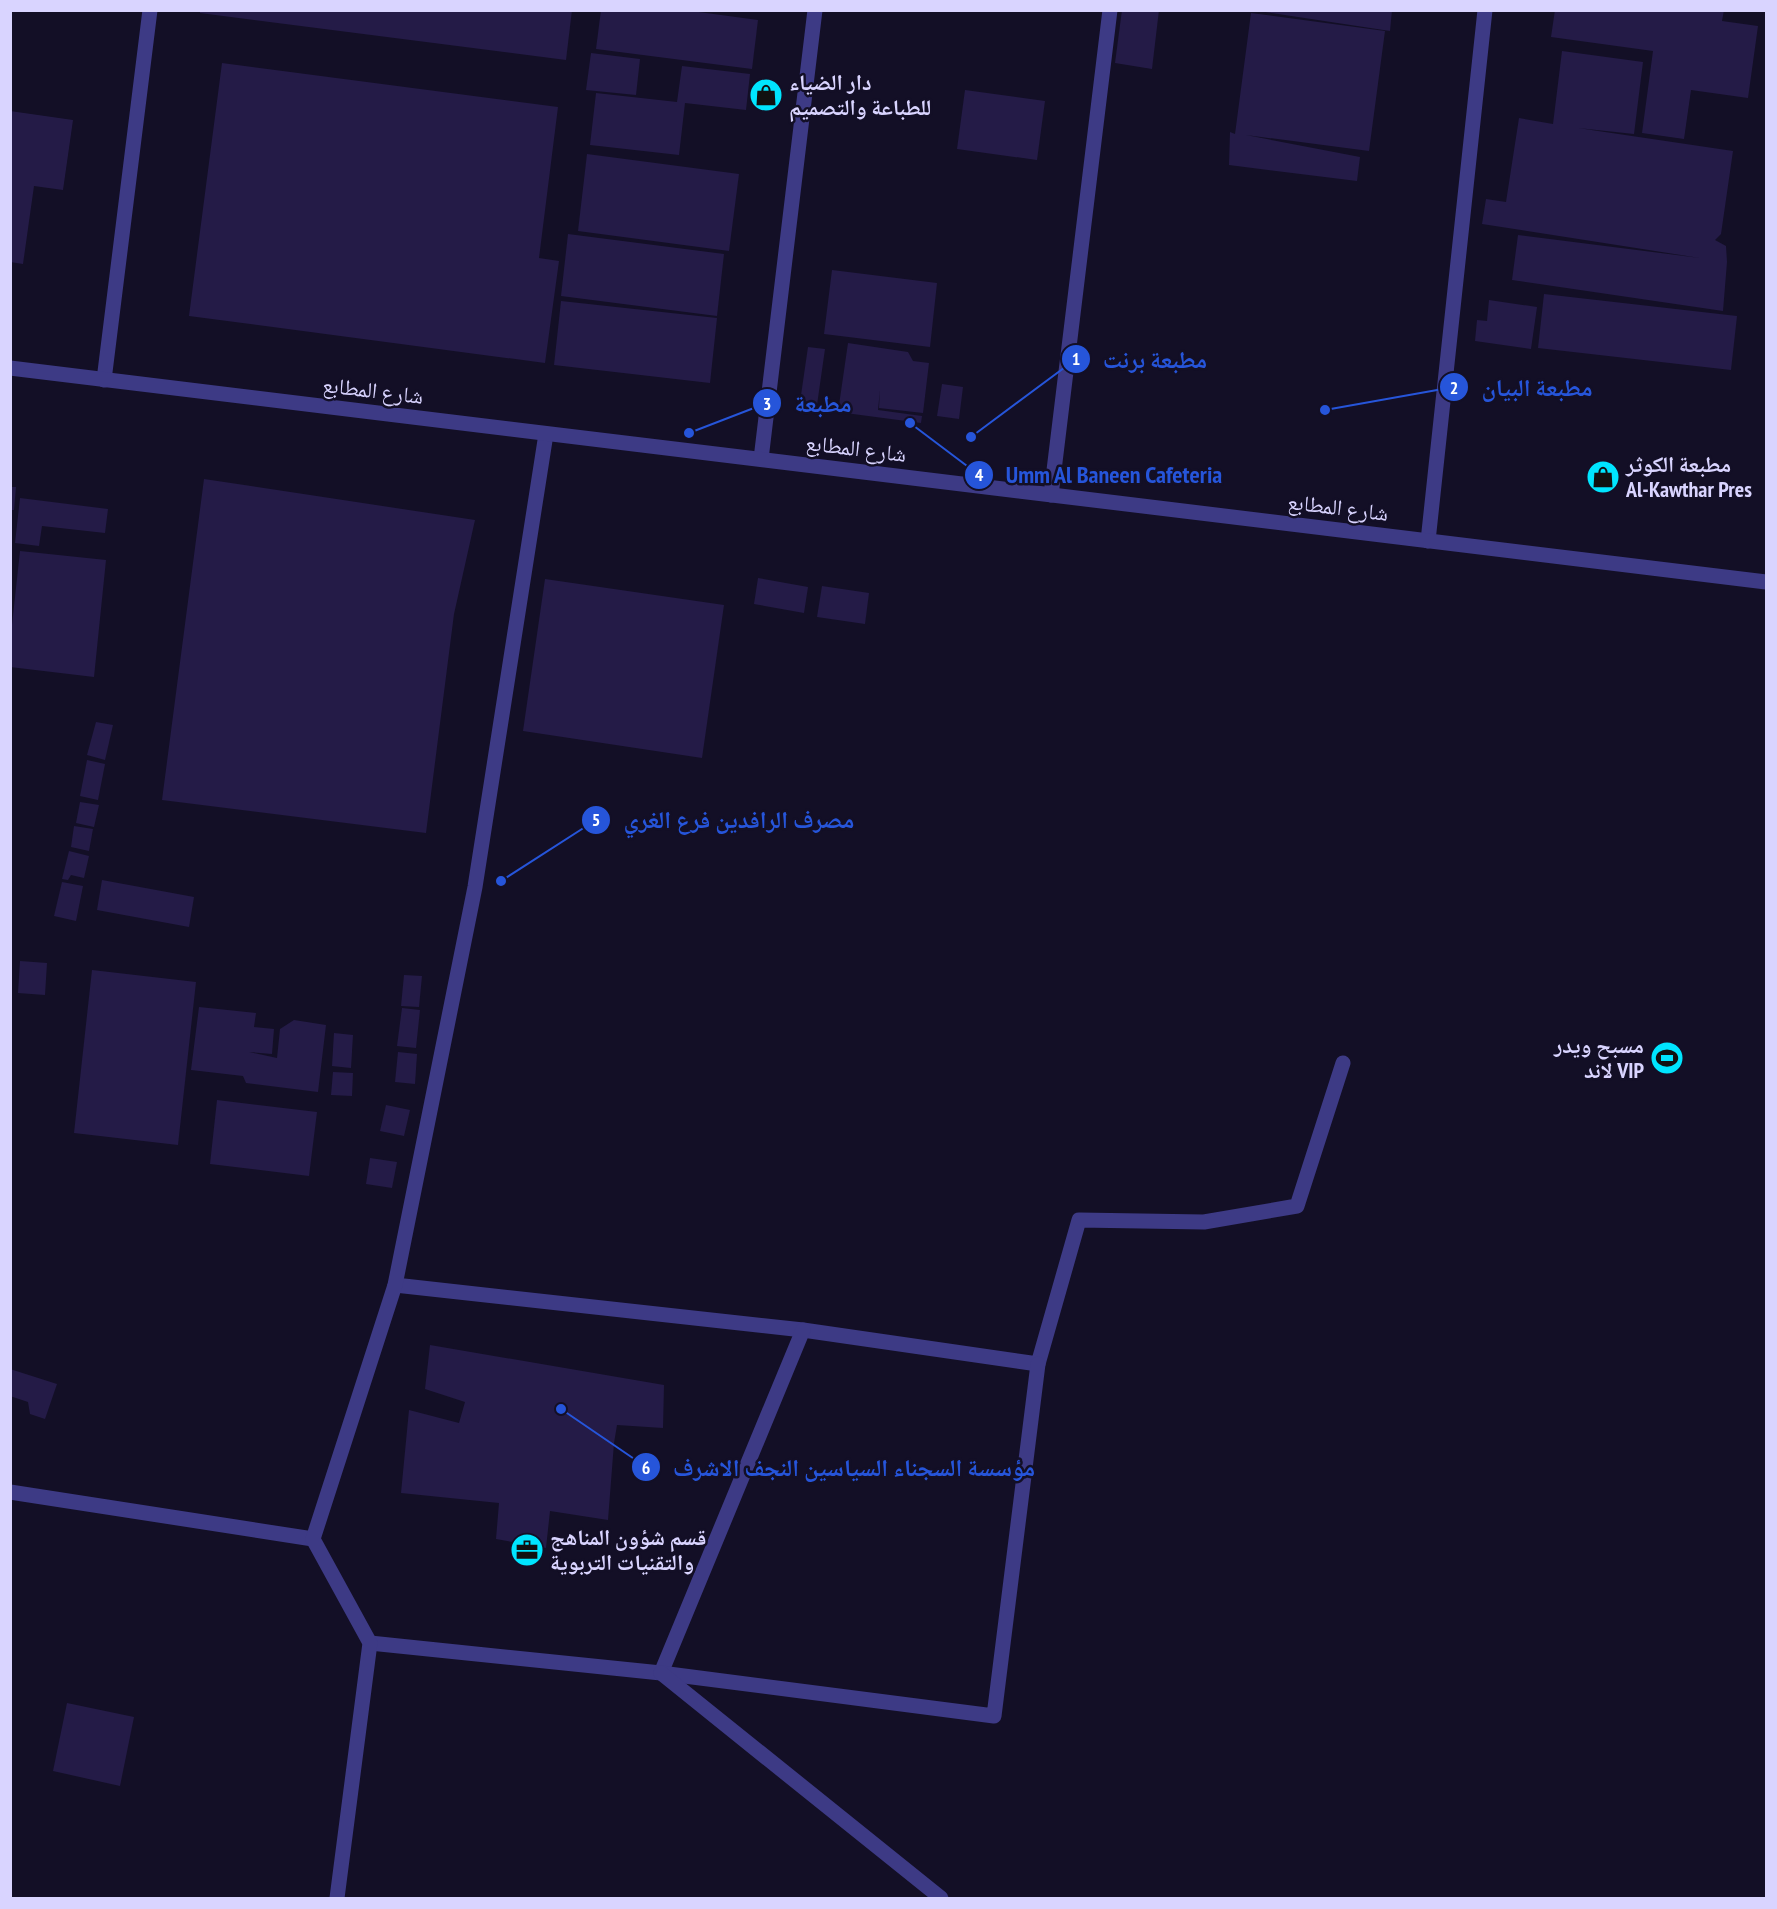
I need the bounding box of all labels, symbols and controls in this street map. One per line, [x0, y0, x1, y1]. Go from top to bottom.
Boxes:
place label: دار الضياء للطباعة والتصميم [789, 68, 931, 122]
shop icon: دار الضياء للطباعة والتصميم [748, 77, 784, 113]
callout: مطبعة برنت [1061, 338, 1220, 380]
text: مطبعة برنت [1103, 344, 1207, 375]
text: 1 [1072, 347, 1080, 370]
callout: مطبعة البيان [1439, 366, 1605, 408]
street label: شارع المطابع [321, 370, 425, 410]
text: مطبعة البيان [1481, 372, 1593, 403]
text: 2 [1450, 376, 1458, 399]
callout: مطبعة [752, 382, 864, 424]
text: مطبعة [794, 388, 852, 419]
text: 3 [763, 392, 771, 415]
street label: شارع المطابع [804, 428, 908, 468]
place label: مطبعة الكوثر Al-Kawthar Pres [1625, 450, 1752, 503]
callout: Umm Al Baneen Cafeteria [964, 454, 1235, 496]
text: Umm Al Baneen Cafeteria [1006, 459, 1222, 490]
shop icon: مطبعة الكوثر Al-Kawthar Pres [1585, 459, 1621, 495]
text: 4 [975, 463, 984, 486]
street label: شارع المطابع [1286, 487, 1390, 527]
callout: مصرف الرافدين فرع الغري [581, 799, 866, 841]
text: مصرف الرافدين فرع الغري [624, 804, 854, 839]
text: 5 [592, 808, 600, 831]
place label: مسبح ويدر لاند VIP [1553, 1031, 1644, 1084]
sports icon: مسبح ويدر لاند VIP [1649, 1040, 1685, 1076]
callout: مؤسسة السجناء السياسين النجف الاشرف [631, 1446, 1047, 1488]
text: مؤسسة السجناء السياسين النجف الاشرف [673, 1452, 1035, 1483]
text: 6 [642, 1456, 650, 1479]
place label: قسم شؤون المناهج والتقنيات التربوية [550, 1523, 706, 1576]
office icon: قسم شؤون المناهج والتقنيات التربوية [509, 1532, 545, 1568]

